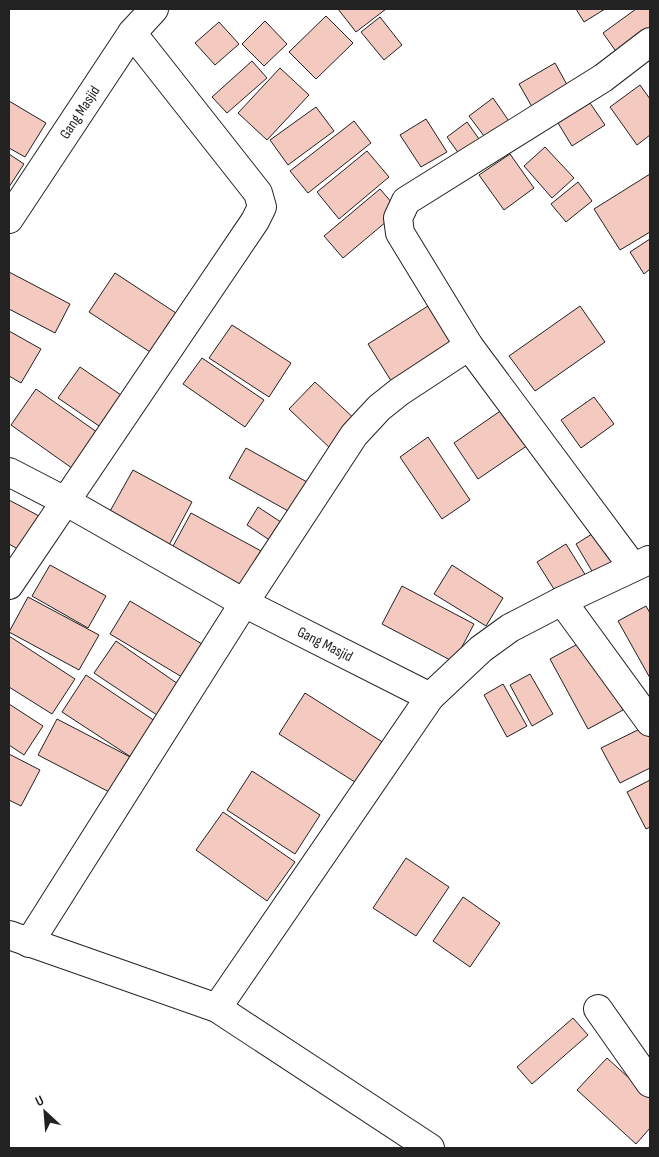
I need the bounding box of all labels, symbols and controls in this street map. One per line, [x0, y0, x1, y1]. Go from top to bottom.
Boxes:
street label: Gang Masjid [56, 82, 104, 143]
street label: Gang Masjid [294, 622, 356, 666]
north arrow [20, 1087, 70, 1137]
text: U [33, 1092, 47, 1110]

